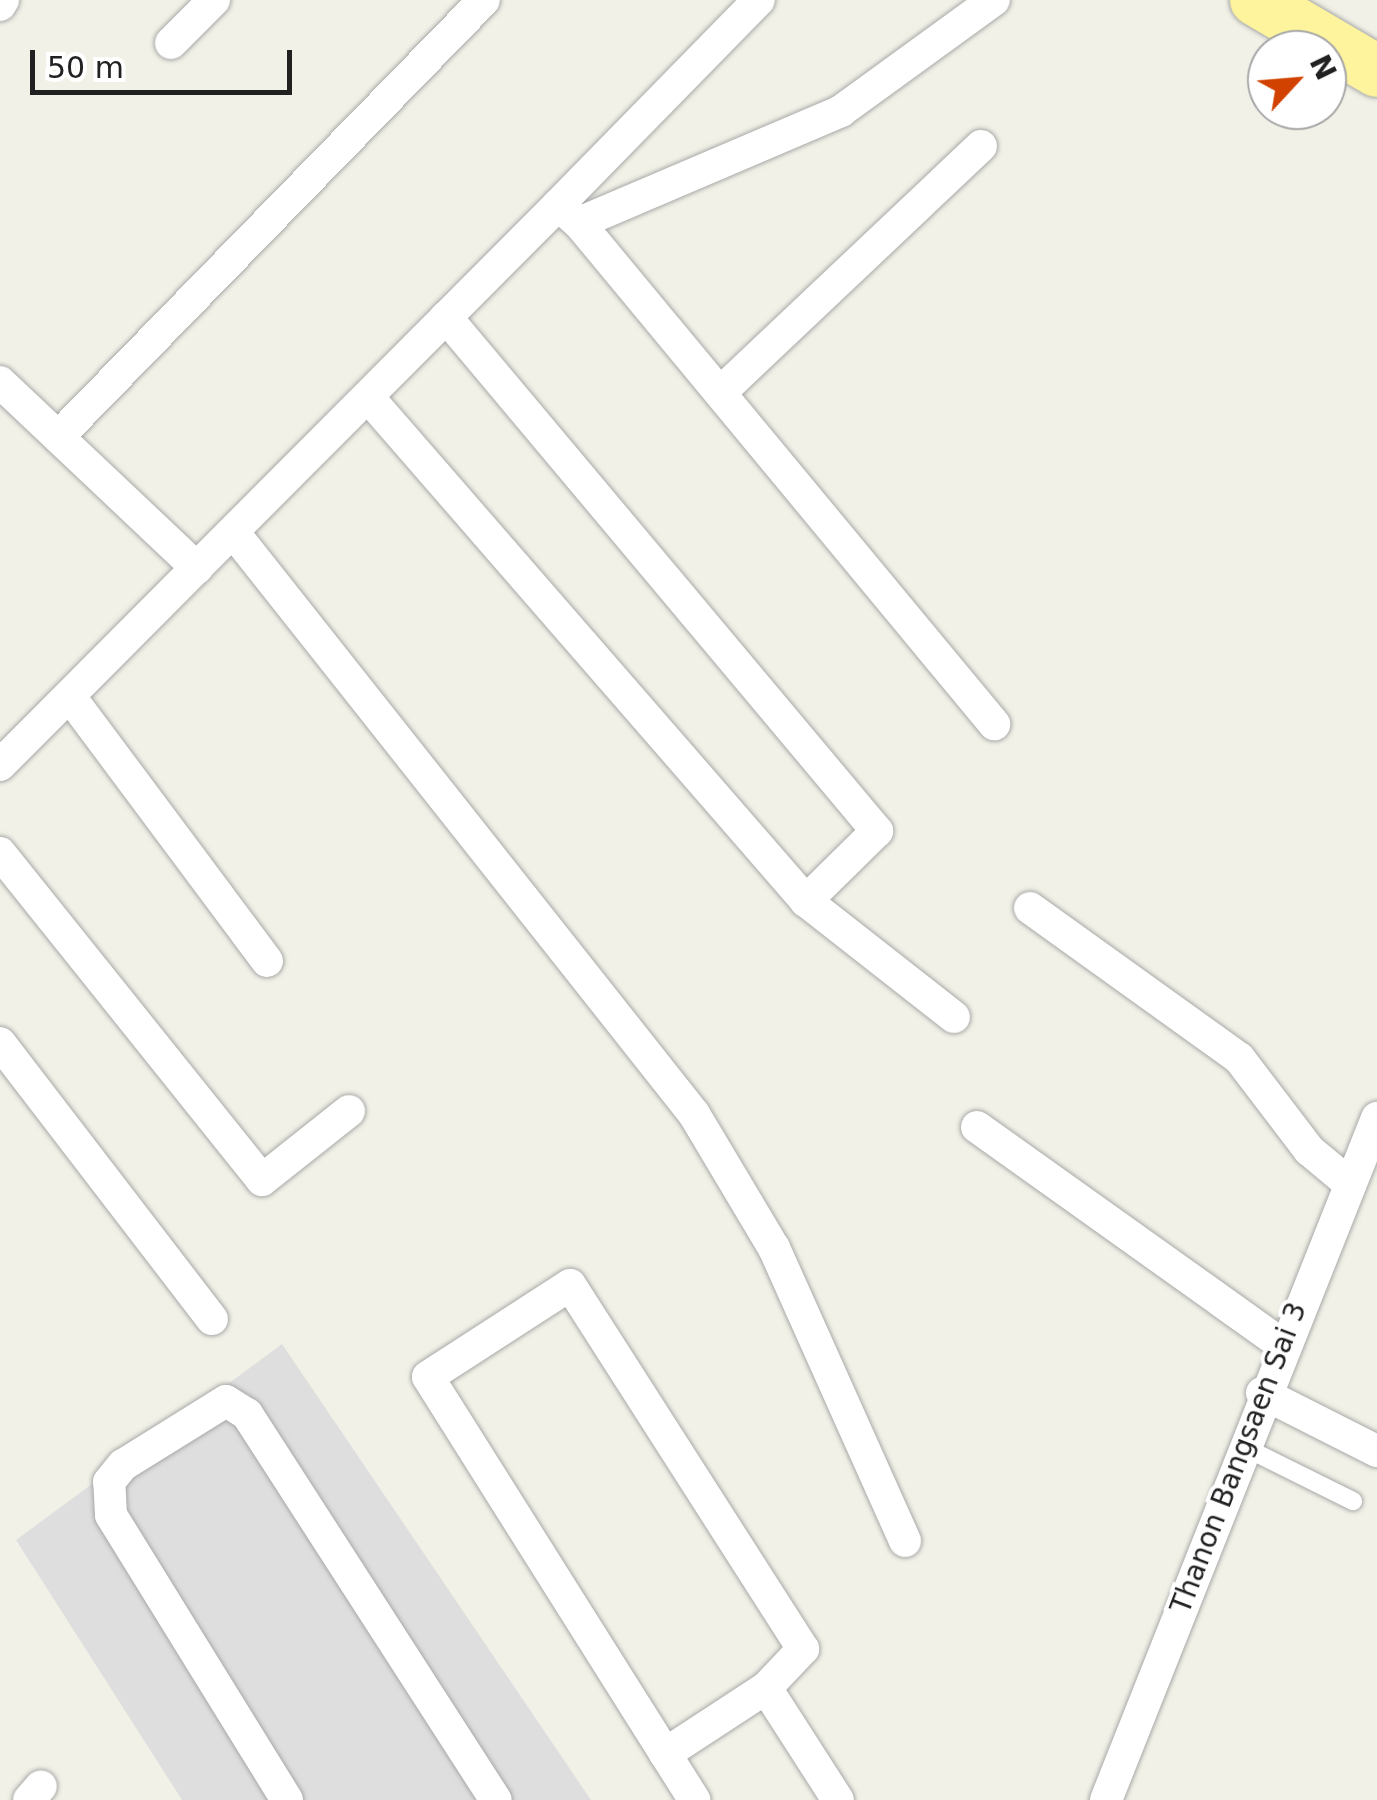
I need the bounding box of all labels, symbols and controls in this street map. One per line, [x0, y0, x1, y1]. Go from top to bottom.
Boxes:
scale bar [35, 30, 298, 92]
north arrow [1247, 30, 1347, 130]
text: 50 m [47, 50, 124, 85]
text: N [1303, 50, 1343, 85]
street label: Thanon Bangsaen Sai 3 [1164, 1298, 1314, 1618]

